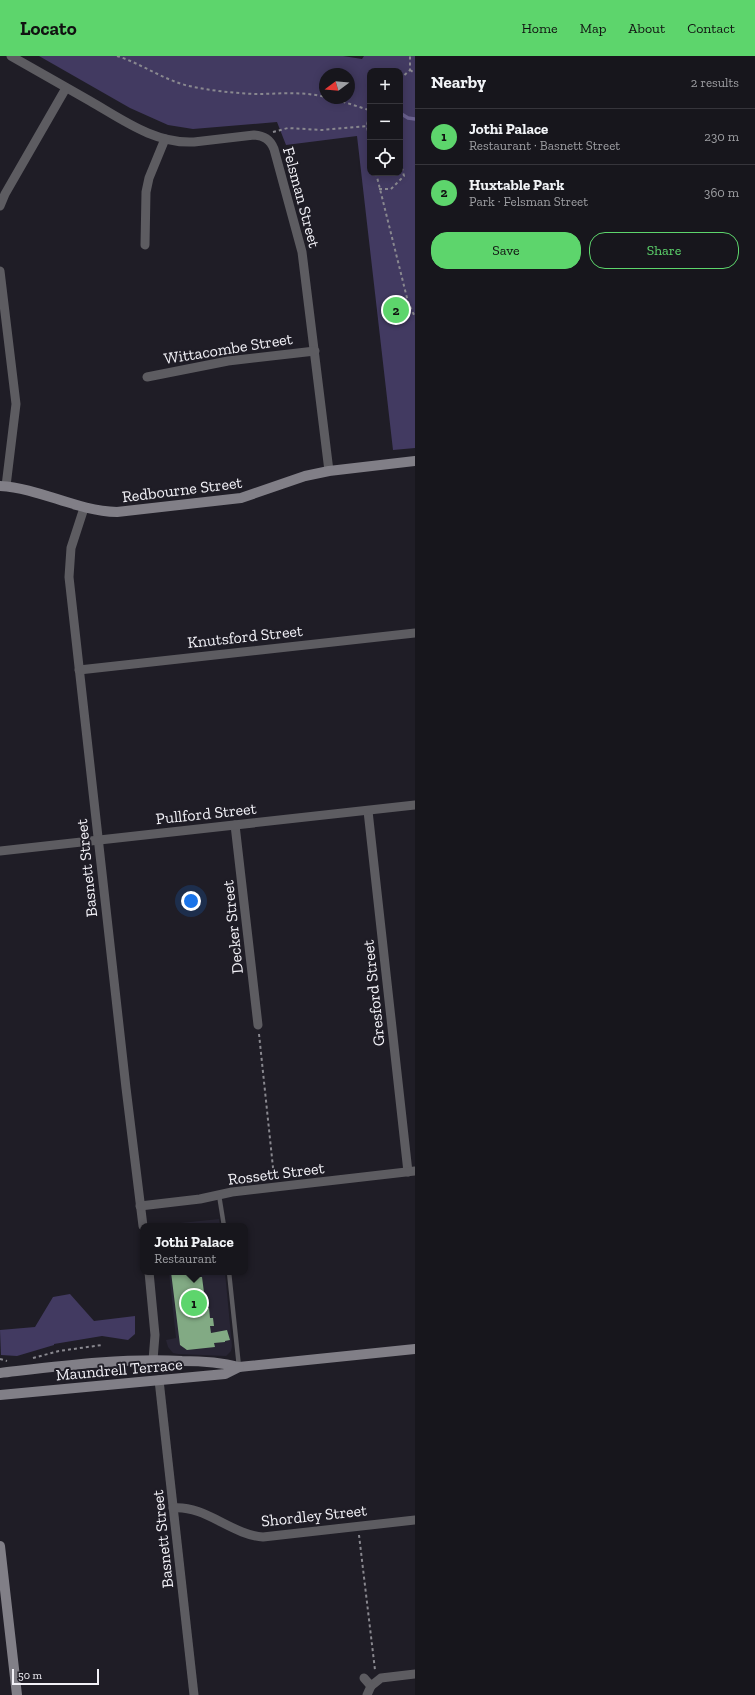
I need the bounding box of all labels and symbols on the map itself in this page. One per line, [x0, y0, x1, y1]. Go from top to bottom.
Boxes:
north arrow [319, 68, 355, 104]
street label: Felsman Street [279, 144, 324, 250]
pin: 2 [383, 295, 409, 325]
street label: Wittacombe Street [162, 329, 294, 368]
street label: Redbourne Street [121, 473, 243, 506]
street label: Knutsford Street [186, 621, 304, 652]
street label: Pullford Street [155, 799, 257, 828]
street label: Basnett Street [72, 818, 101, 918]
street label: Decker Street [218, 879, 247, 975]
your location [181, 891, 201, 911]
street label: Gresford Street [358, 939, 389, 1047]
street label: Rossett Street [227, 1158, 325, 1189]
pin: 1 [181, 1288, 207, 1318]
street label: Maundrell Terrace [55, 1354, 183, 1385]
street label: Basnett Street [148, 1489, 177, 1589]
street label: Shordley Street [260, 1500, 368, 1530]
scale bar [12, 1667, 99, 1686]

